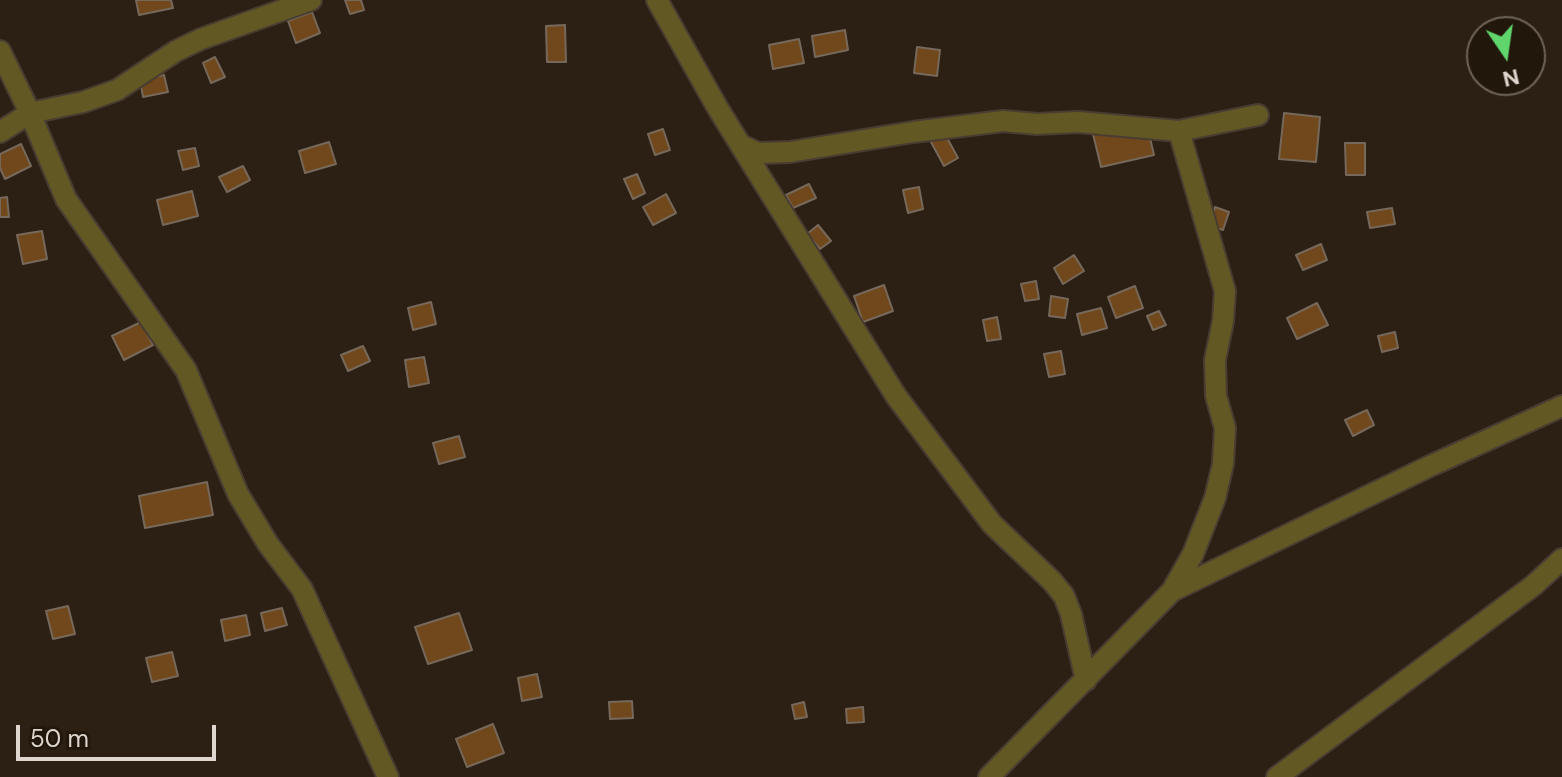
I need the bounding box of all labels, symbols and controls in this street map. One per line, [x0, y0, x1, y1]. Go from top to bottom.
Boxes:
north arrow [1466, 16, 1546, 96]
text: N [1500, 62, 1522, 94]
scale bar [20, 709, 220, 759]
text: 50 m [30, 723, 89, 754]

